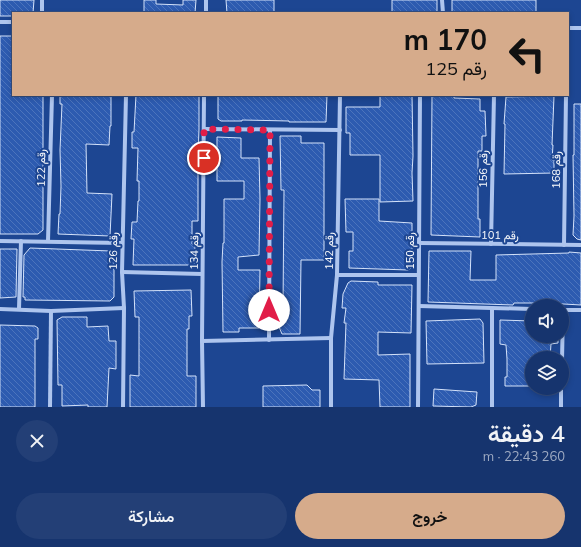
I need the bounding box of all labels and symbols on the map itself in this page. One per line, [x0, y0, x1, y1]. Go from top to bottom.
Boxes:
pin [187, 141, 221, 175]
street label: رقم 122 [34, 149, 49, 187]
street label: رقم 156 [476, 150, 491, 188]
street label: رقم 168 [549, 151, 564, 189]
street label: رقم 101 [481, 228, 519, 243]
street label: رقم 126 [106, 232, 121, 270]
street label: رقم 134 [187, 232, 202, 270]
street label: رقم 142 [322, 232, 337, 270]
street label: رقم 150 [403, 232, 418, 270]
position arrow [248, 289, 290, 331]

